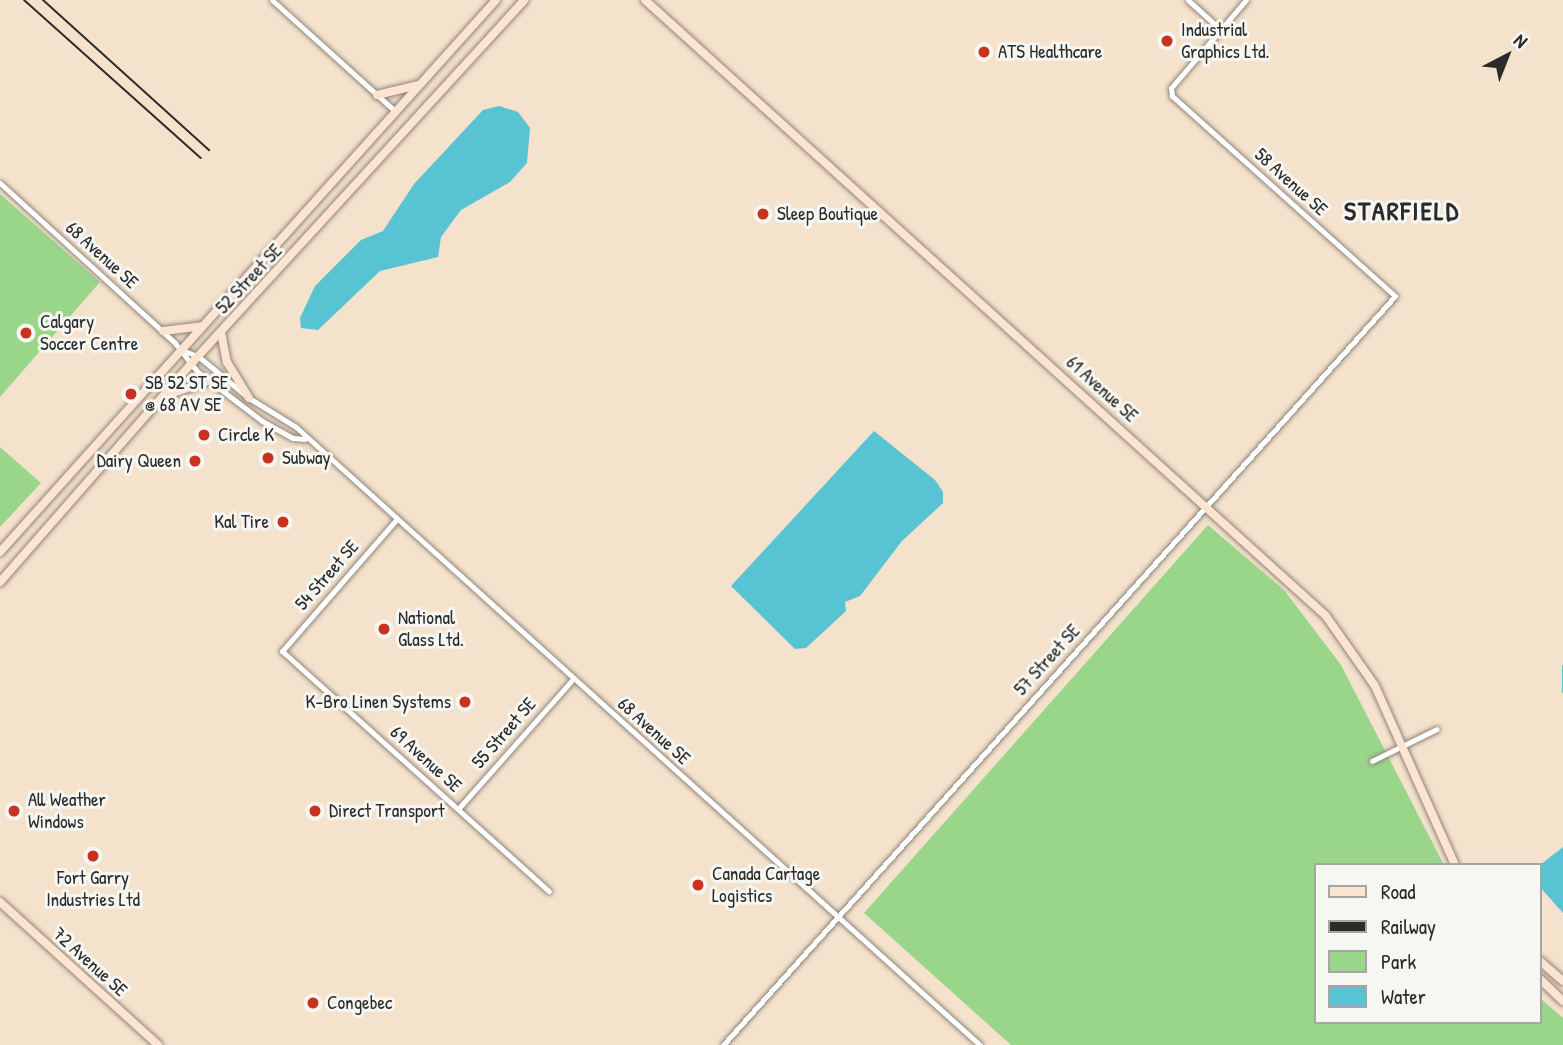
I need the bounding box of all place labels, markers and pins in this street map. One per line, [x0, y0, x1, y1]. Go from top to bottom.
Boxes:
place label: Industrial Graphics Ltd. [1181, 19, 1269, 63]
marker: Industrial Graphics Ltd. [1159, 33, 1175, 49]
place label: ATS Healthcare [998, 41, 1102, 63]
marker: ATS Healthcare [976, 44, 992, 60]
place label: Sleep Boutique [777, 203, 878, 225]
marker: Sleep Boutique [755, 206, 771, 222]
place label: Calgary Soccer Centre [40, 311, 138, 355]
marker: Calgary Soccer Centre [18, 325, 34, 341]
place label: SB 52 ST SE @ 68 AV SE [145, 372, 228, 416]
marker: SB 52 ST SE @ 68 AV SE [123, 386, 139, 402]
place label: Circle K [218, 424, 274, 446]
marker: Circle K [196, 427, 212, 443]
place label: Subway [282, 447, 330, 469]
place label: Dairy Queen [97, 450, 181, 472]
marker: Subway [260, 450, 276, 466]
marker: Dairy Queen [187, 453, 203, 469]
place label: Kal Tire [214, 511, 269, 533]
marker: Kal Tire [275, 514, 291, 530]
place label: National Glass Ltd. [398, 607, 464, 651]
marker: National Glass Ltd. [376, 621, 392, 637]
place label: K-Bro Linen Systems [306, 691, 451, 713]
marker: K-Bro Linen Systems [457, 694, 473, 710]
place label: All Weather Windows [28, 789, 106, 833]
place label: Direct Transport [329, 800, 445, 822]
marker: All Weather Windows [6, 803, 22, 819]
marker: Direct Transport [307, 803, 323, 819]
marker: Fort Garry Industries Ltd [85, 848, 101, 864]
place label: Canada Cartage Logistics [712, 863, 820, 907]
place label: Fort Garry Industries Ltd [46, 867, 140, 911]
marker: Canada Cartage Logistics [690, 877, 706, 893]
place label: Congebec [327, 992, 392, 1014]
marker: Congebec [305, 995, 321, 1011]

